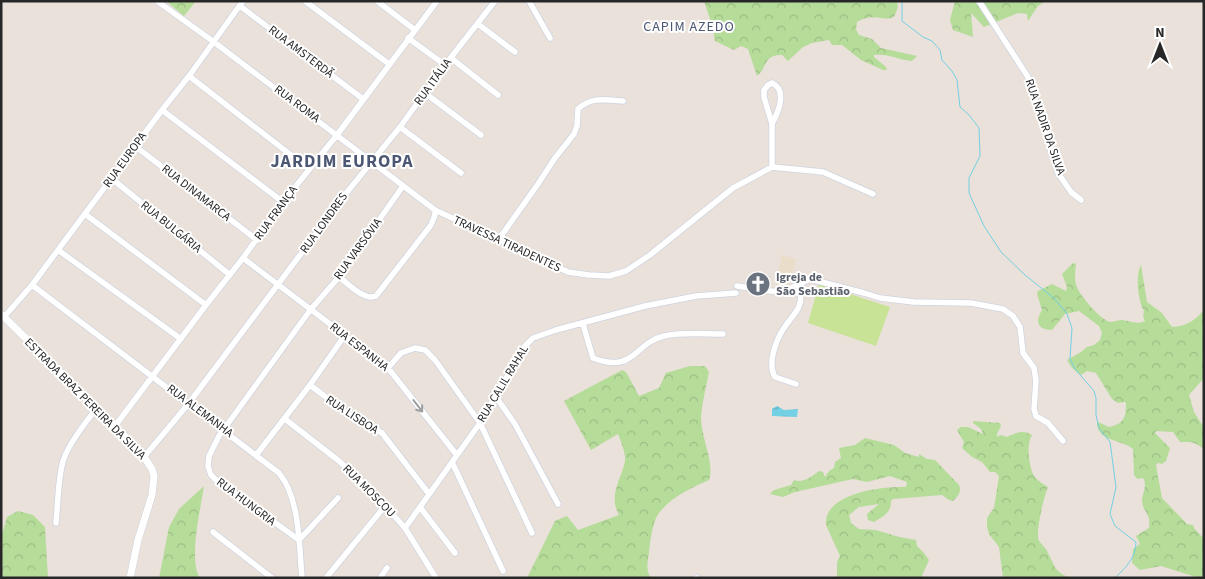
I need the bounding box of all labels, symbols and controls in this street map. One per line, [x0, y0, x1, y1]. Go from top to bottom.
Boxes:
district label: CAPIM AZEDO [643, 17, 735, 37]
north arrow [1135, 20, 1185, 70]
street label: RUA AMSTERDÃ [265, 22, 338, 83]
text: N [1155, 23, 1165, 43]
street label: RUA ITÁLIA [410, 55, 456, 109]
street label: RUA NADIR DA SILVA [1021, 77, 1070, 178]
street label: RUA ROMA [271, 81, 324, 127]
street label: RUA EUROPA [99, 128, 151, 191]
district label: JARDIM EUROPA [270, 149, 414, 174]
street label: RUA DINAMARCA [158, 161, 235, 226]
street label: RUA FRANÇA [250, 182, 302, 244]
street label: RUA LONDRES [296, 189, 352, 257]
street label: RUA BULGÁRIA [137, 197, 205, 257]
street label: TRAVESSA TIRADENTES [450, 212, 564, 276]
street label: RUA VARSÓVIA [330, 214, 386, 283]
place label: Igreja de São Sebastião [776, 269, 850, 300]
church icon: Igreja de São Sebastião [745, 271, 771, 297]
street label: RUA ESPANHA [326, 318, 393, 376]
street label: ESTRADA BRAZ PEREIRA DA SILVA [20, 334, 150, 464]
street label: RUA CALIL RAHAL [473, 342, 533, 426]
street label: RUA ALEMANHA [163, 380, 237, 442]
street label: RUA LISBOA [322, 392, 382, 439]
one-way arrow [412, 399, 423, 412]
street label: RUA MOSCOU [339, 461, 399, 521]
street label: RUA HUNGRIA [213, 474, 280, 530]

